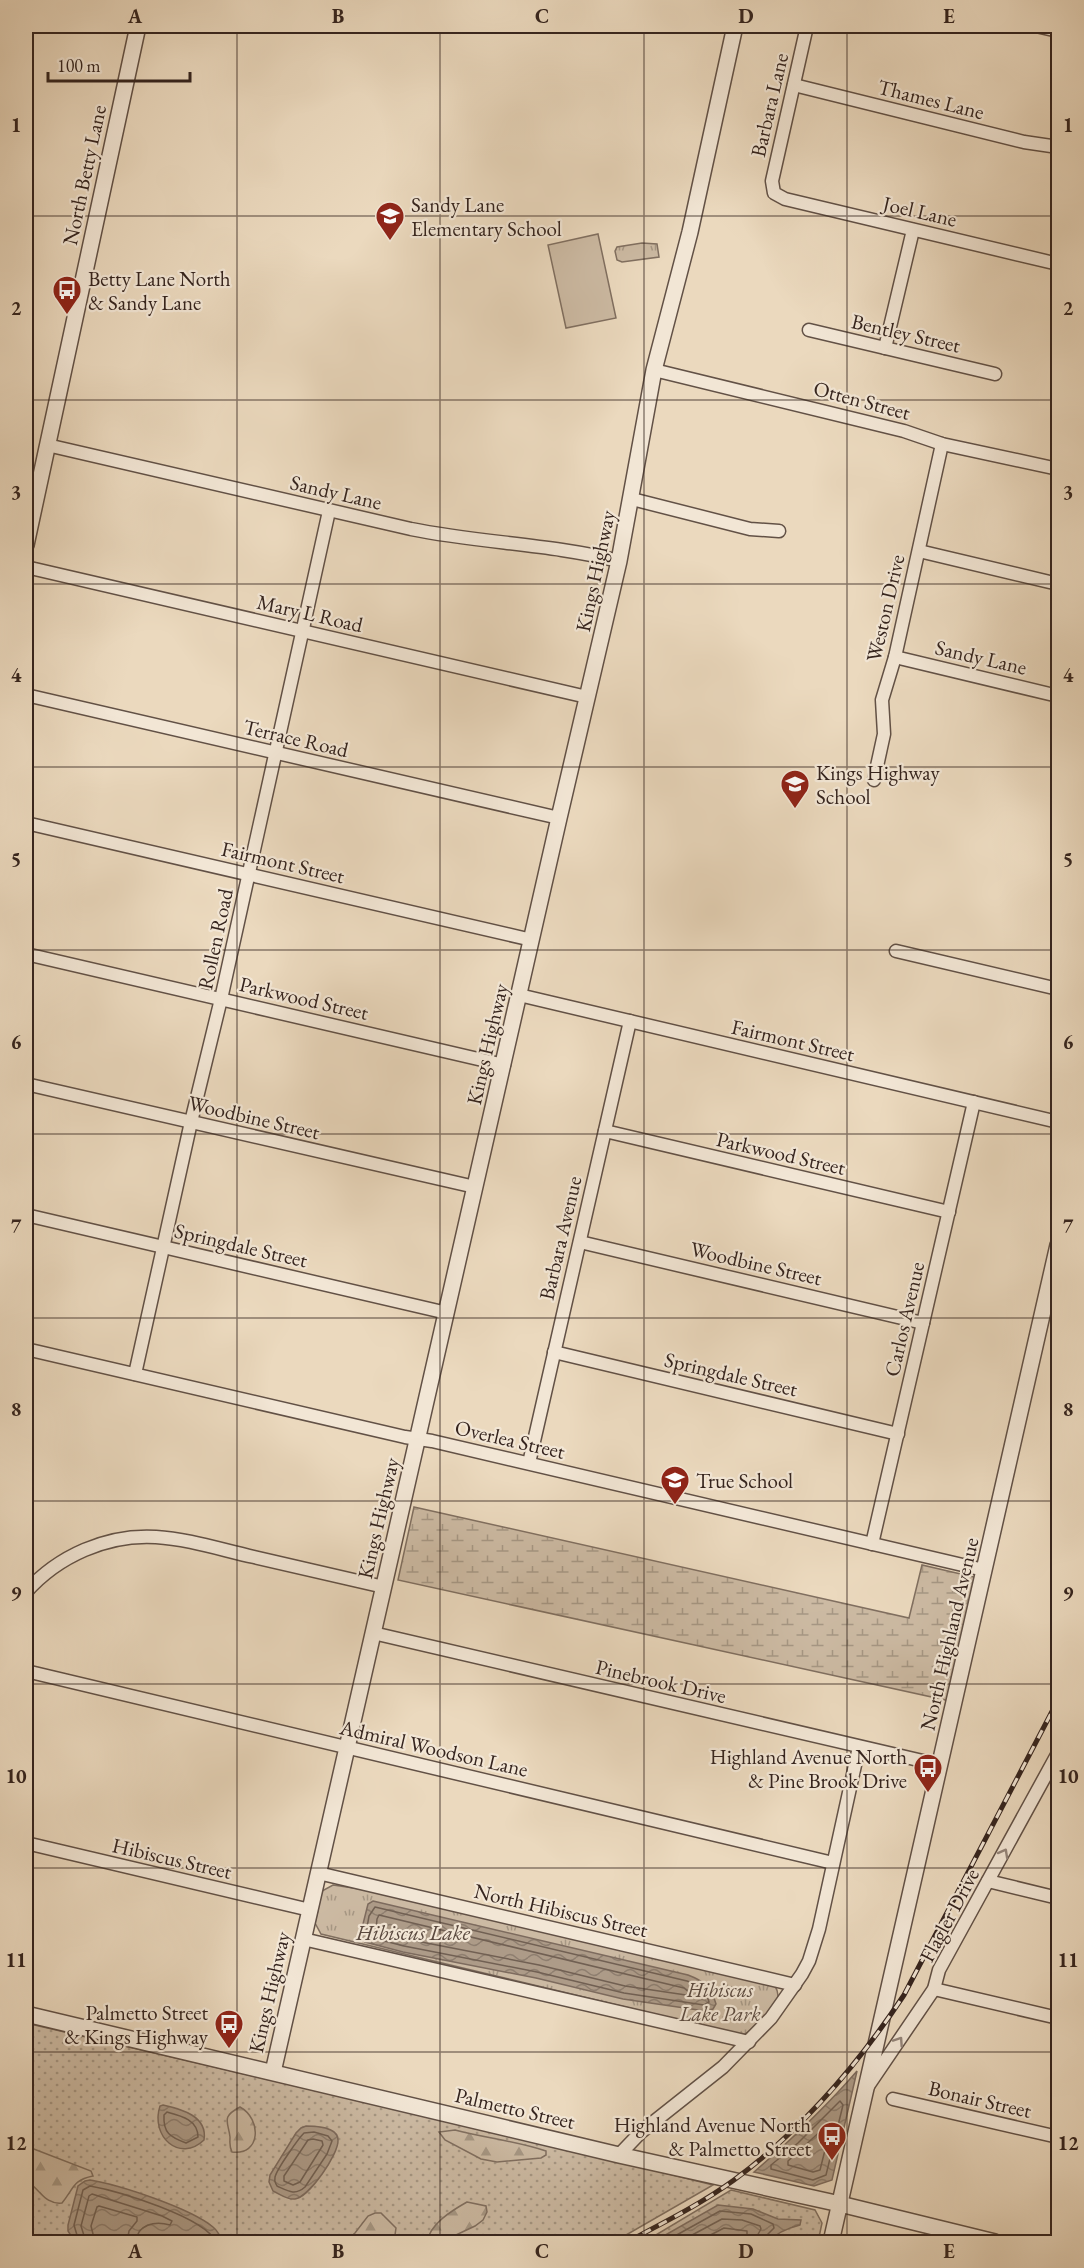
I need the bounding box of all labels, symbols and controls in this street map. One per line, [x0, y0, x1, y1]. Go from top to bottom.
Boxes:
text: A [127, 3, 143, 29]
text: B [332, 3, 344, 29]
text: C [535, 3, 549, 29]
text: D [738, 3, 754, 29]
text: E [943, 3, 955, 29]
scale bar [48, 45, 190, 83]
street label: Barbara Lane [744, 50, 794, 160]
text: 100 m [57, 54, 101, 77]
street label: Thames Lane [875, 73, 987, 125]
street label: North Betty Lane [56, 102, 112, 248]
text: 1 [11, 112, 21, 138]
text: 1 [1063, 112, 1073, 138]
street label: Joel Lane [879, 189, 960, 233]
place label: Sandy Lane Elementary School [411, 191, 562, 242]
school or university icon: Sandy Lane Elementary School [374, 200, 406, 242]
place label: Betty Lane North & Sandy Lane [88, 265, 231, 316]
bus stop icon: Betty Lane North & Sandy Lane [51, 274, 83, 316]
text: 2 [11, 295, 22, 321]
text: 2 [1063, 295, 1074, 321]
street label: Bentley Street [849, 307, 963, 359]
street label: Otten Street [811, 374, 914, 426]
street label: Sandy Lane [288, 468, 384, 516]
text: 3 [11, 479, 21, 505]
text: 3 [1063, 479, 1073, 505]
street label: Kings Highway [569, 507, 621, 634]
street label: Weston Drive [860, 552, 910, 664]
street label: Mary L Road [254, 588, 366, 638]
street label: Sandy Lane [933, 633, 1029, 681]
text: 4 [11, 662, 22, 688]
text: 4 [1063, 662, 1074, 688]
street label: Terrace Road [241, 713, 351, 763]
place label: Kings Highway School [816, 759, 940, 810]
school or university icon: Kings Highway School [779, 768, 811, 810]
street label: Fairmont Street [219, 835, 348, 889]
text: 5 [11, 846, 21, 872]
text: 5 [1063, 846, 1073, 872]
street label: Rollen Road [191, 886, 239, 992]
street label: Parkwood Street [237, 970, 371, 1026]
street label: Kings Highway [460, 980, 514, 1107]
street label: Fairmont Street [729, 1013, 858, 1067]
text: 6 [11, 1029, 22, 1055]
text: 6 [1063, 1029, 1074, 1055]
street label: Woodbine Street [186, 1089, 323, 1145]
street label: Parkwood Street [714, 1125, 848, 1181]
street label: Barbara Avenue [533, 1173, 587, 1303]
text: 7 [11, 1213, 22, 1239]
text: 7 [1063, 1213, 1074, 1239]
street label: Springdale Street [172, 1217, 310, 1273]
street label: Woodbine Street [688, 1235, 825, 1291]
street label: Carlos Avenue [878, 1259, 930, 1379]
street label: Springdale Street [662, 1346, 800, 1402]
text: 8 [11, 1396, 21, 1422]
text: 8 [1063, 1396, 1073, 1422]
street label: Overlea Street [452, 1413, 568, 1465]
street label: Kings Highway [351, 1454, 405, 1581]
school or university icon: True School [659, 1464, 691, 1506]
place label: True School [696, 1467, 793, 1494]
street label: North Highland Avenue [914, 1535, 984, 1733]
text: 9 [11, 1580, 22, 1606]
text: 9 [1063, 1580, 1074, 1606]
street label: Pinebrook Drive [593, 1653, 729, 1709]
street label: Admiral Woodson Lane [336, 1713, 531, 1783]
place label: Highland Avenue North & Pine Brook Drive [710, 1743, 907, 1794]
bus stop icon: Highland Avenue North & Pine Brook Drive [912, 1752, 944, 1794]
text: 10 [5, 1763, 27, 1789]
text: 10 [1057, 1763, 1079, 1789]
street label: Hibiscus Street [110, 1831, 235, 1885]
one-way arrow [997, 1849, 1008, 1860]
street label: Flagler Drive [913, 1863, 985, 1967]
street label: North Hibiscus Street [472, 1877, 651, 1943]
water label: Hibiscus Lake [355, 1918, 471, 1947]
street label: Kings Highway [242, 1928, 296, 2055]
text: 11 [5, 1947, 27, 1973]
text: 11 [1057, 1947, 1079, 1973]
park label: Hibiscus Lake Park [678, 1976, 761, 2027]
place label: Palmetto Street & Kings Highway [64, 1999, 209, 2050]
bus stop icon: Palmetto Street & Kings Highway [213, 2008, 245, 2050]
one-way arrow [892, 2037, 903, 2048]
street label: Bonair Street [926, 2074, 1034, 2124]
street label: Palmetto Street [452, 2081, 578, 2135]
place label: Highland Avenue North & Palmetto Street [614, 2111, 811, 2162]
bus stop icon: Highland Avenue North & Palmetto Street [816, 2120, 848, 2162]
text: 12 [5, 2130, 27, 2156]
text: 12 [1057, 2130, 1079, 2156]
text: A [127, 2238, 143, 2264]
text: B [332, 2238, 344, 2264]
text: C [535, 2238, 549, 2264]
text: D [738, 2238, 754, 2264]
text: E [943, 2238, 955, 2264]

